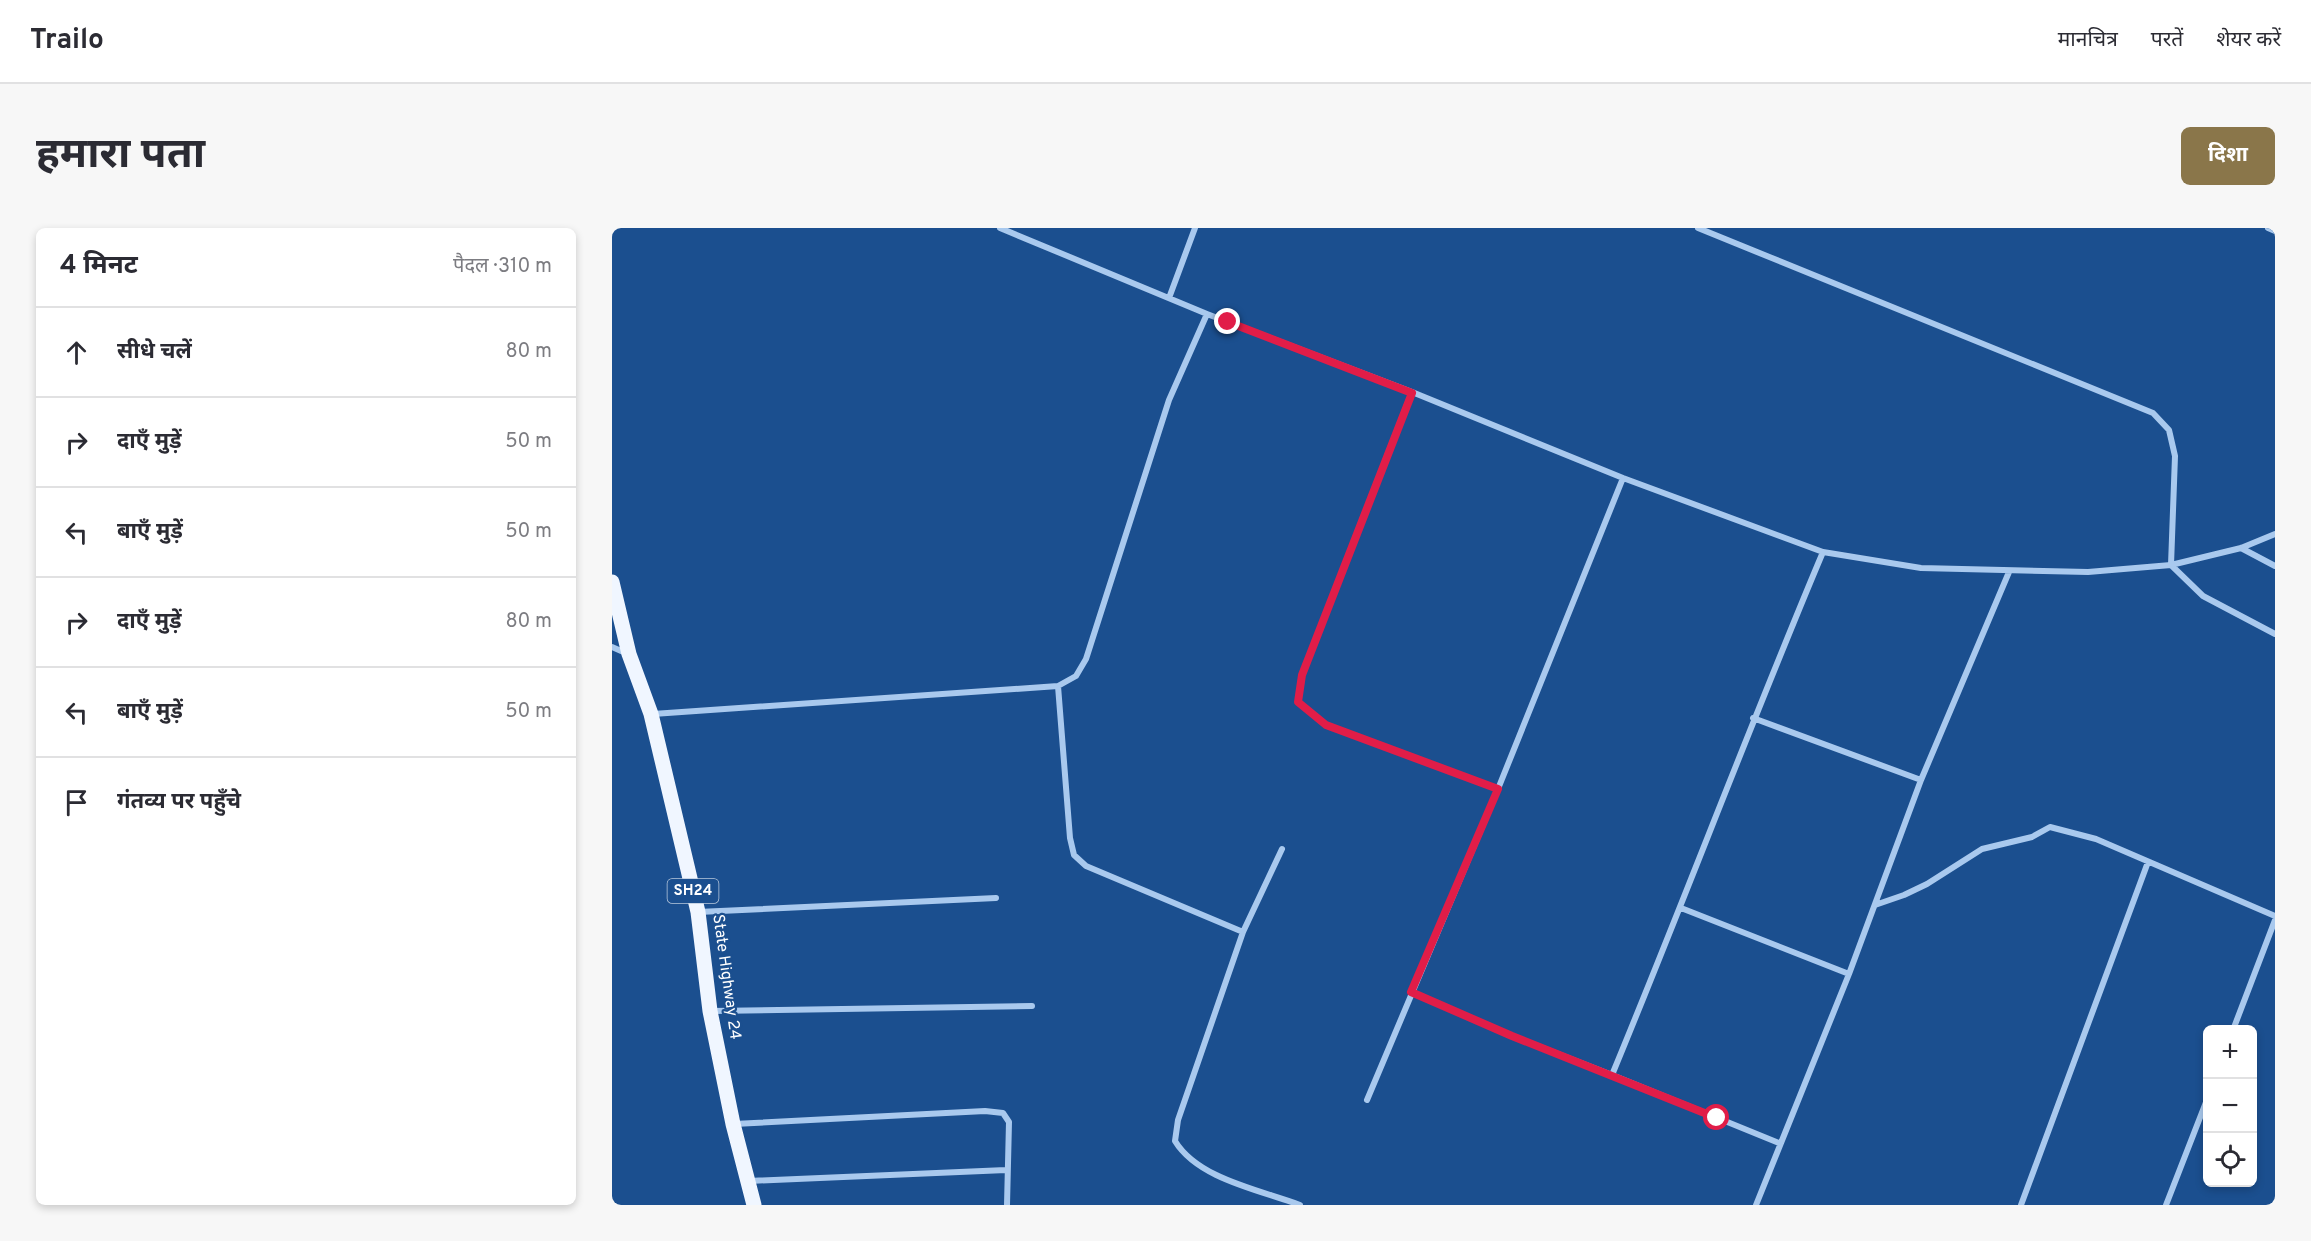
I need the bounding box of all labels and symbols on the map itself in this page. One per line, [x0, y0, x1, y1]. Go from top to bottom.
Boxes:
route end [1214, 308, 1240, 334]
road number: SH24 [668, 879, 718, 903]
street label: State Highway 24 [707, 913, 745, 1041]
route start [1703, 1104, 1729, 1130]

